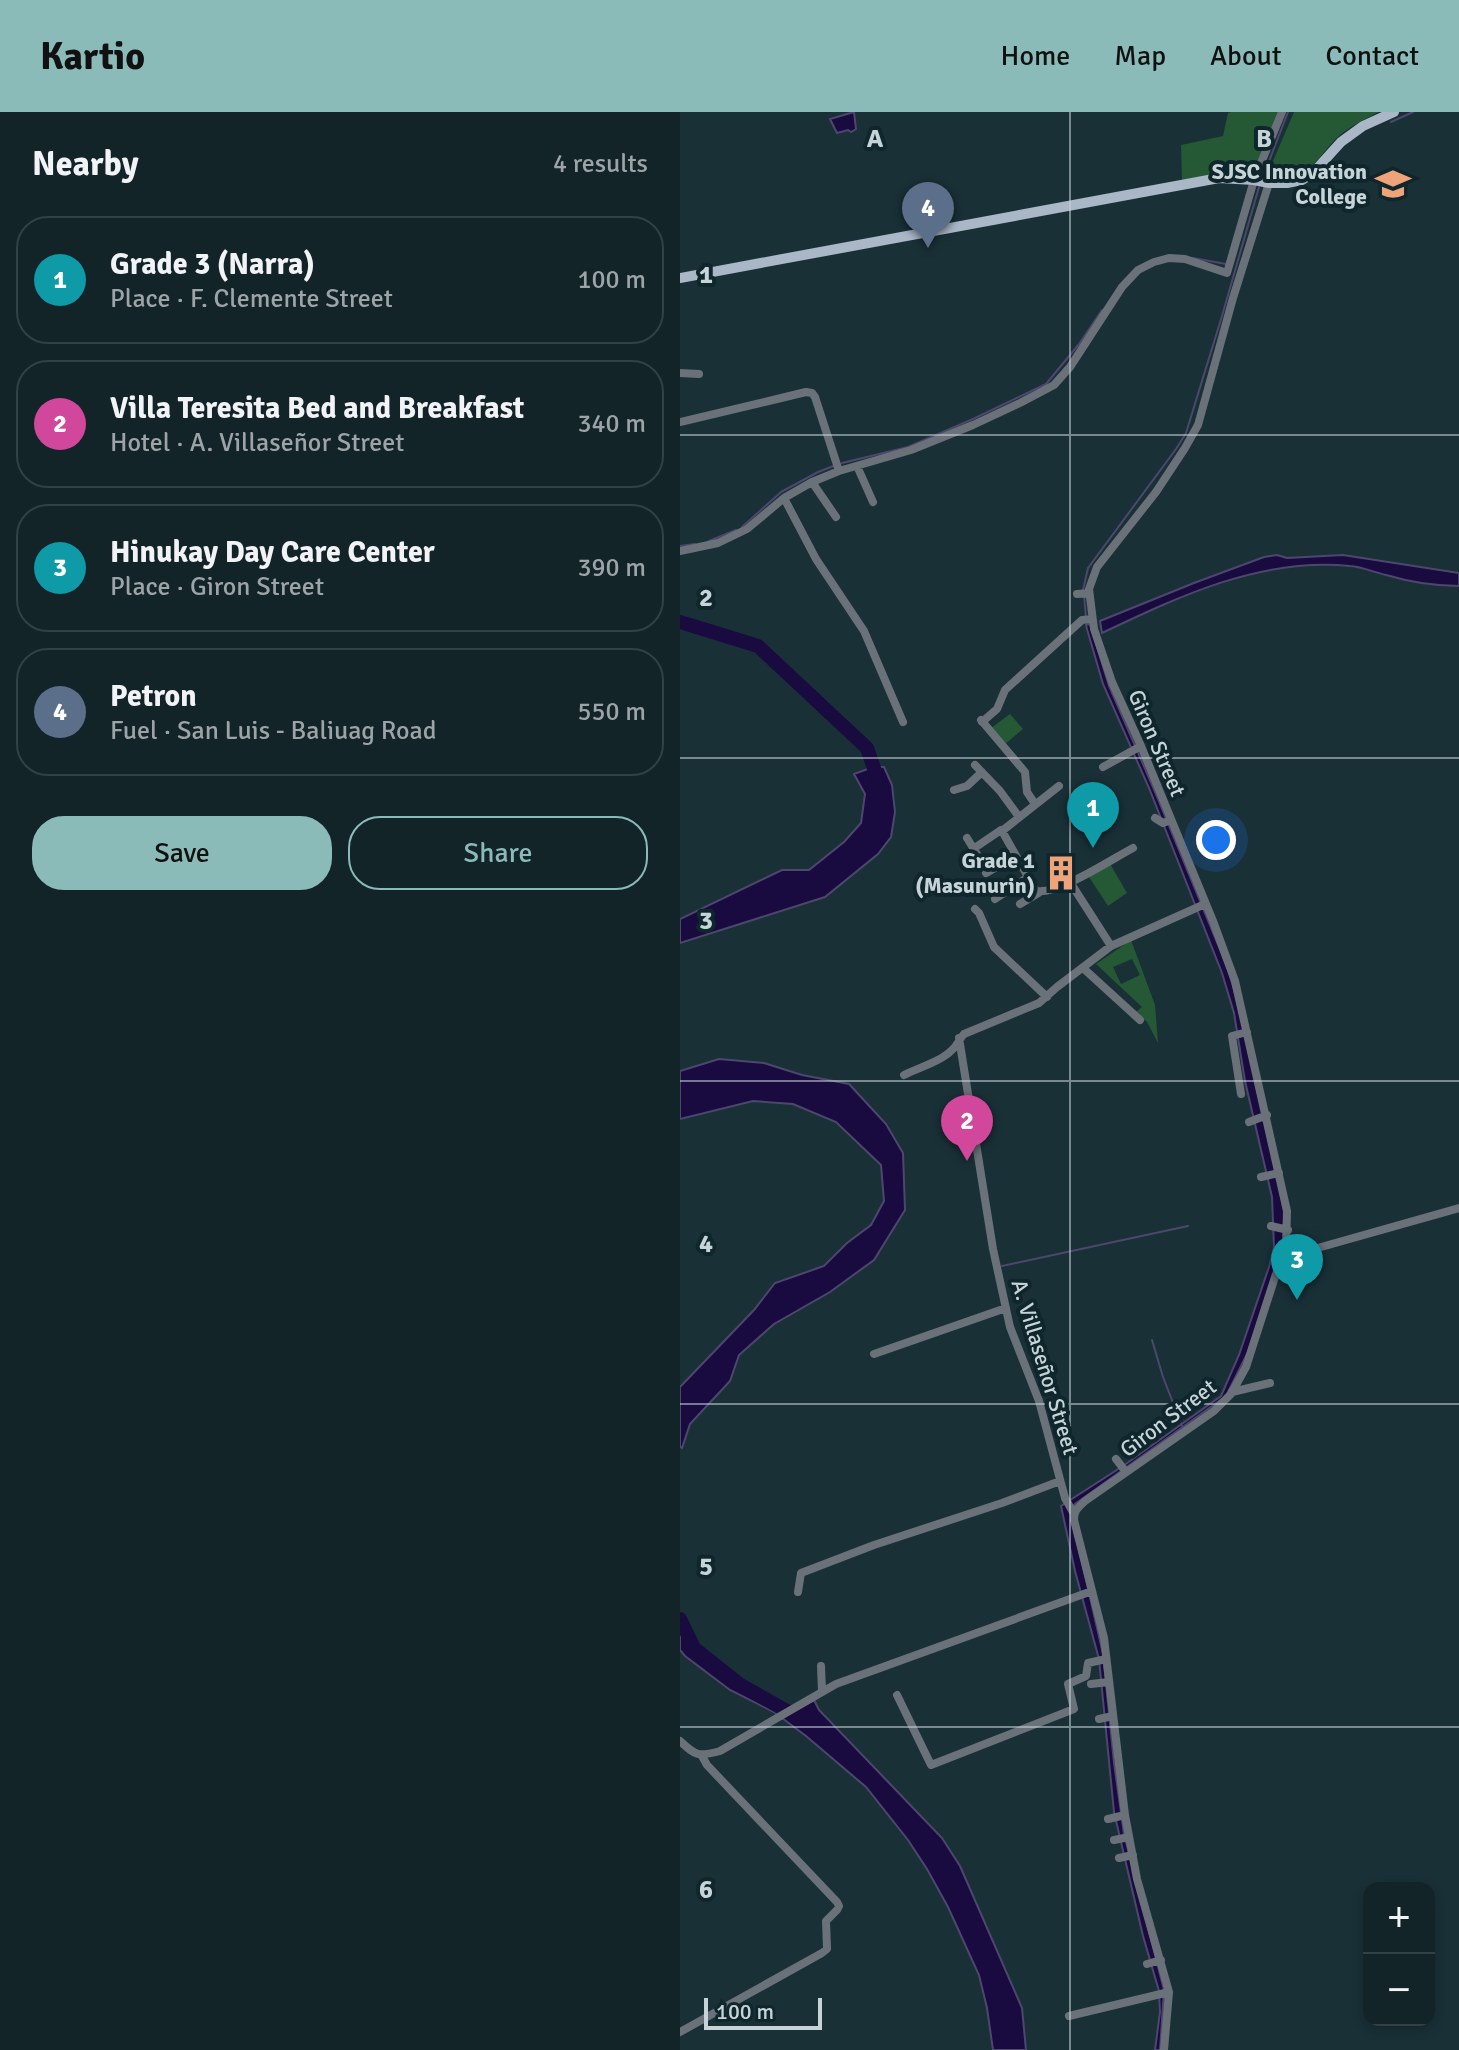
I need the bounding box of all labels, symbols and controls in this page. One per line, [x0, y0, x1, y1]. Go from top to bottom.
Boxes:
text: Kartio [40, 33, 145, 80]
text: Home [1001, 39, 1070, 73]
text: Map [1114, 39, 1166, 73]
text: About [1210, 39, 1282, 73]
text: Contact [1326, 39, 1419, 73]
text: A [867, 123, 884, 155]
text: B [1256, 123, 1272, 155]
text: Nearby [32, 143, 139, 185]
text: 4 results [553, 148, 648, 180]
place label: SJSC Innovation College [1212, 158, 1367, 210]
school or university icon: SJSC Innovation College [1374, 165, 1412, 203]
pin: 4 [902, 182, 954, 248]
text: Grade 3 (Narra) [110, 246, 315, 283]
text: 1 [699, 259, 713, 291]
text: 1 [53, 264, 67, 296]
text: 100 m [577, 264, 646, 296]
text: Place · F. Clemente Street [110, 283, 393, 315]
text: Villa Teresita Bed and Breakfast [110, 390, 524, 427]
text: 2 [53, 408, 67, 440]
text: 340 m [577, 408, 646, 440]
text: Hotel · A. Villaseñor Street [110, 427, 404, 459]
text: Hinukay Day Care Center [110, 534, 435, 571]
text: 3 [53, 552, 67, 584]
text: 390 m [577, 552, 646, 584]
text: Place · Giron Street [110, 571, 324, 603]
text: 2 [699, 582, 713, 614]
text: Petron [110, 678, 197, 715]
street label: Giron Street [1122, 686, 1192, 801]
text: 4 [53, 696, 67, 728]
text: 550 m [577, 696, 646, 728]
text: Fuel · San Luis - Baliuag Road [110, 715, 436, 747]
pin: 1 [1067, 782, 1119, 848]
button: Save [32, 816, 332, 890]
button: Share [348, 816, 648, 890]
your location [1196, 820, 1236, 860]
place label: Grade 1 (Masunurin) [915, 847, 1035, 899]
building icon: Grade 1 (Masunurin) [1042, 854, 1080, 892]
text: 3 [699, 905, 713, 937]
pin: 2 [941, 1095, 993, 1161]
text: 4 [699, 1228, 713, 1260]
pin: 3 [1271, 1234, 1323, 1300]
street label: A. Villaseñor Street [1006, 1276, 1085, 1458]
street label: Giron Street [1115, 1373, 1222, 1463]
text: 5 [699, 1551, 713, 1583]
text: 6 [699, 1874, 713, 1906]
map controls [1363, 1882, 1435, 2026]
button: + [1363, 1882, 1435, 1954]
button: − [1363, 1954, 1435, 2026]
scale bar [704, 1994, 822, 2030]
text: 100 m [716, 1998, 774, 2025]

